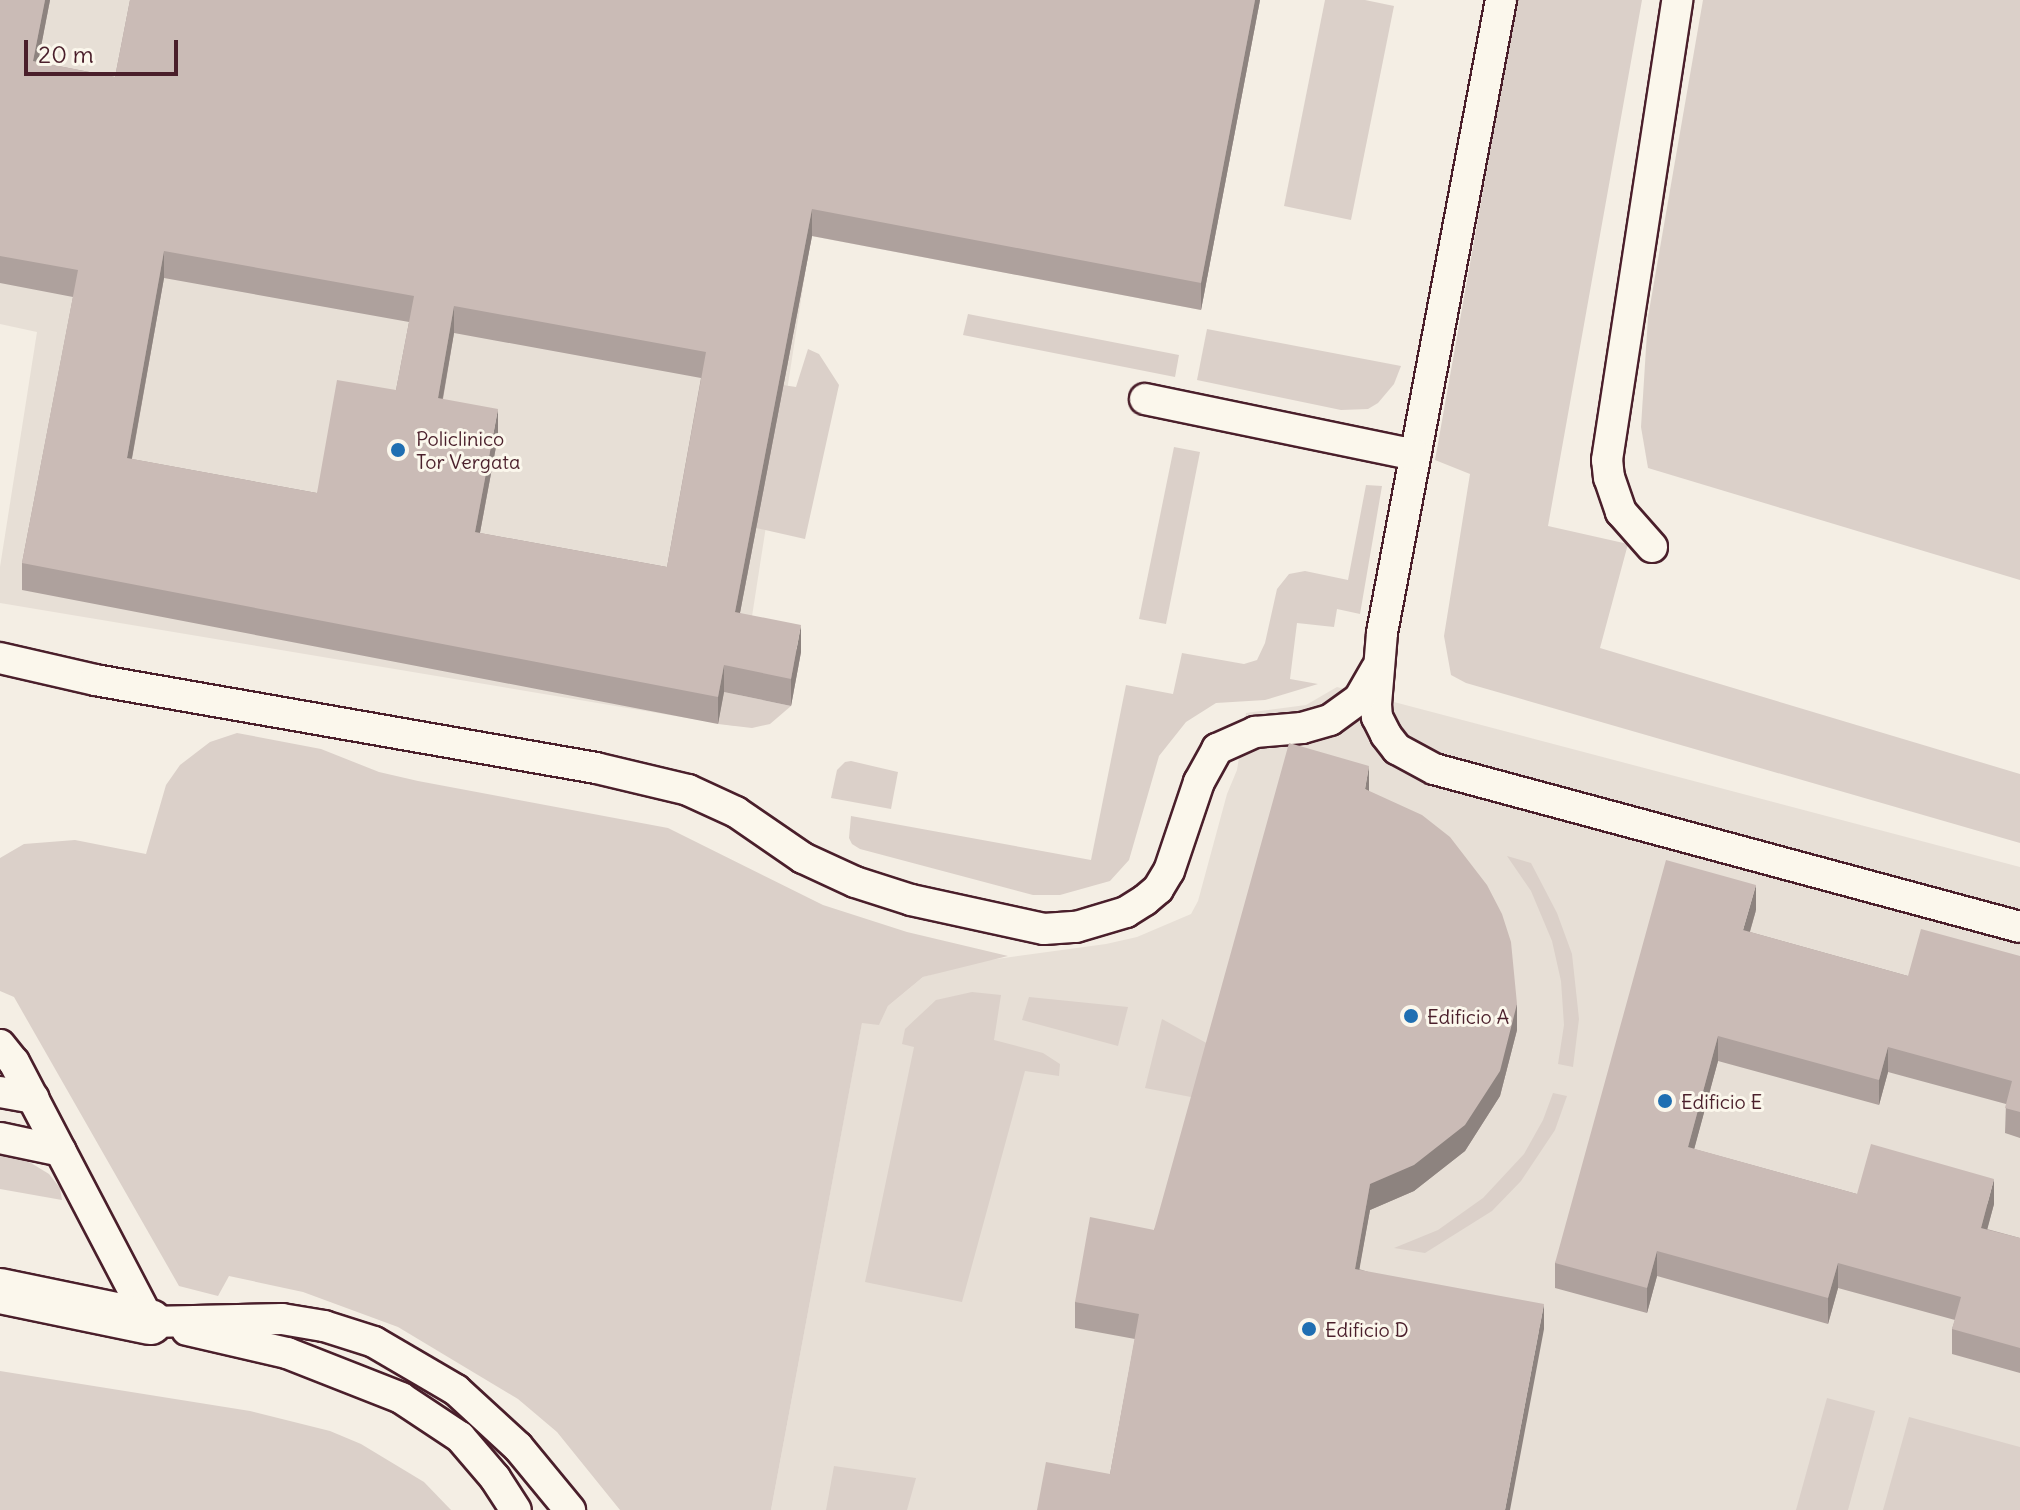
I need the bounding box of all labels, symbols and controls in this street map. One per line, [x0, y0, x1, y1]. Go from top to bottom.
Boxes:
scale bar [28, 24, 182, 74]
text: 20 m [38, 39, 94, 69]
place label: Policlinico Tor Vergata [416, 426, 520, 473]
marker: Policlinico Tor Vergata [387, 439, 409, 461]
place label: Edificio A [1427, 1004, 1509, 1028]
marker: Edificio A [1402, 1007, 1420, 1025]
place label: Edificio E [1681, 1089, 1762, 1113]
marker: Edificio E [1656, 1092, 1674, 1110]
place label: Edificio D [1325, 1317, 1409, 1341]
marker: Edificio D [1300, 1320, 1318, 1338]

